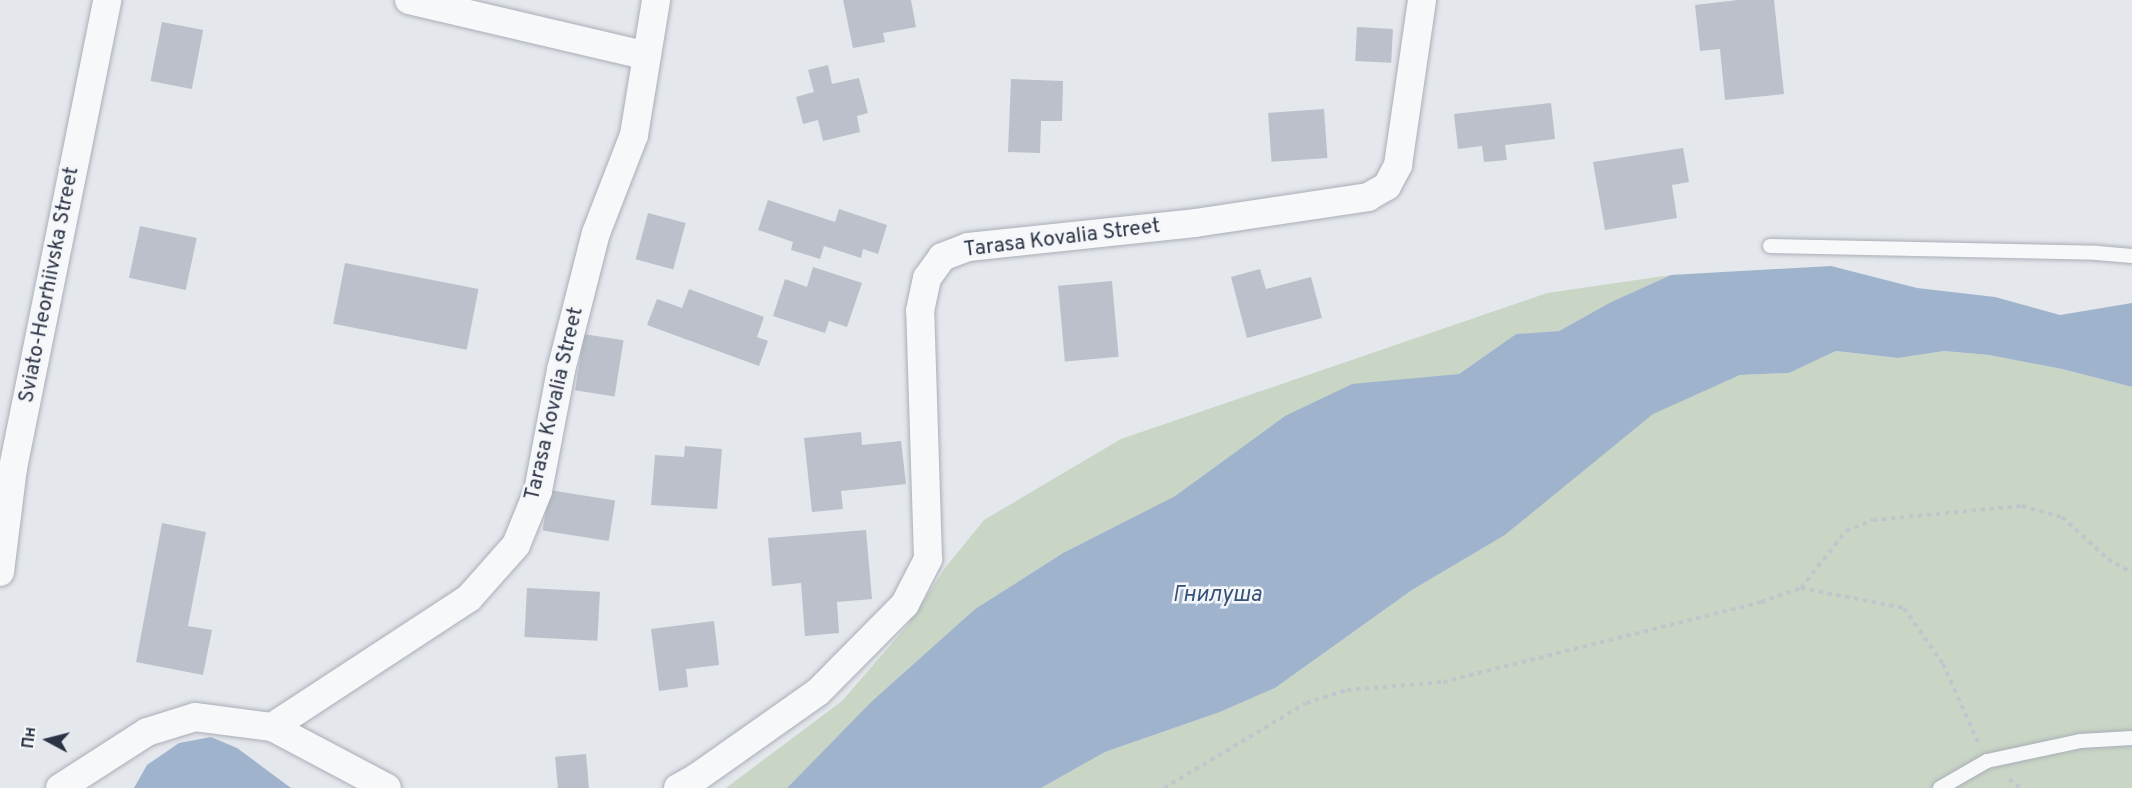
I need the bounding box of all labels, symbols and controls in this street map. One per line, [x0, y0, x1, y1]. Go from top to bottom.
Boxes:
street label: Sviato-Heorhiivska Street [15, 165, 85, 405]
street label: Tarasa Kovalia Street [962, 214, 1162, 264]
street label: Tarasa Kovalia Street [521, 305, 589, 503]
water label: Гнилуша [1172, 583, 1262, 609]
north arrow [18, 710, 78, 770]
text: Пн [19, 726, 41, 750]

